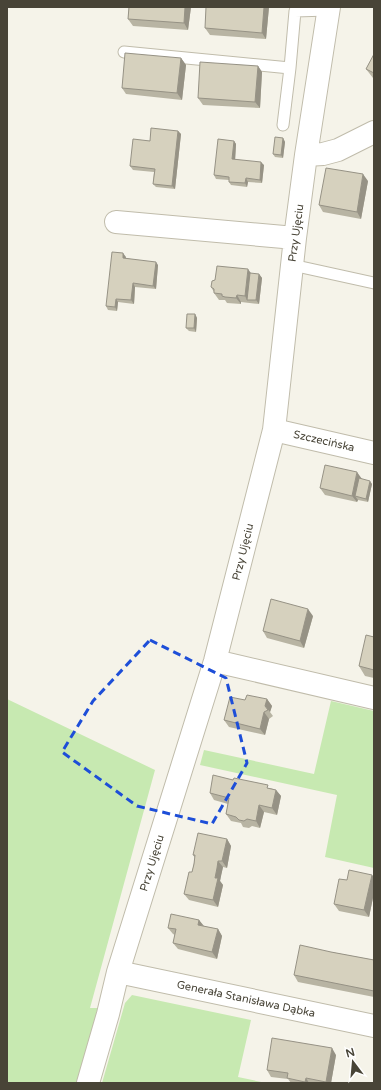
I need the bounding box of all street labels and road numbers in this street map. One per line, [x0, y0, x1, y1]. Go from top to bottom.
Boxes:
street label: Przy Ujęciu [286, 203, 306, 263]
street label: Szczecińska [292, 428, 356, 454]
street label: Przy Ujęciu [230, 522, 256, 582]
street label: Przy Ujęciu [137, 833, 167, 893]
street label: Generała Stanisława Dąbka [176, 978, 316, 1020]

